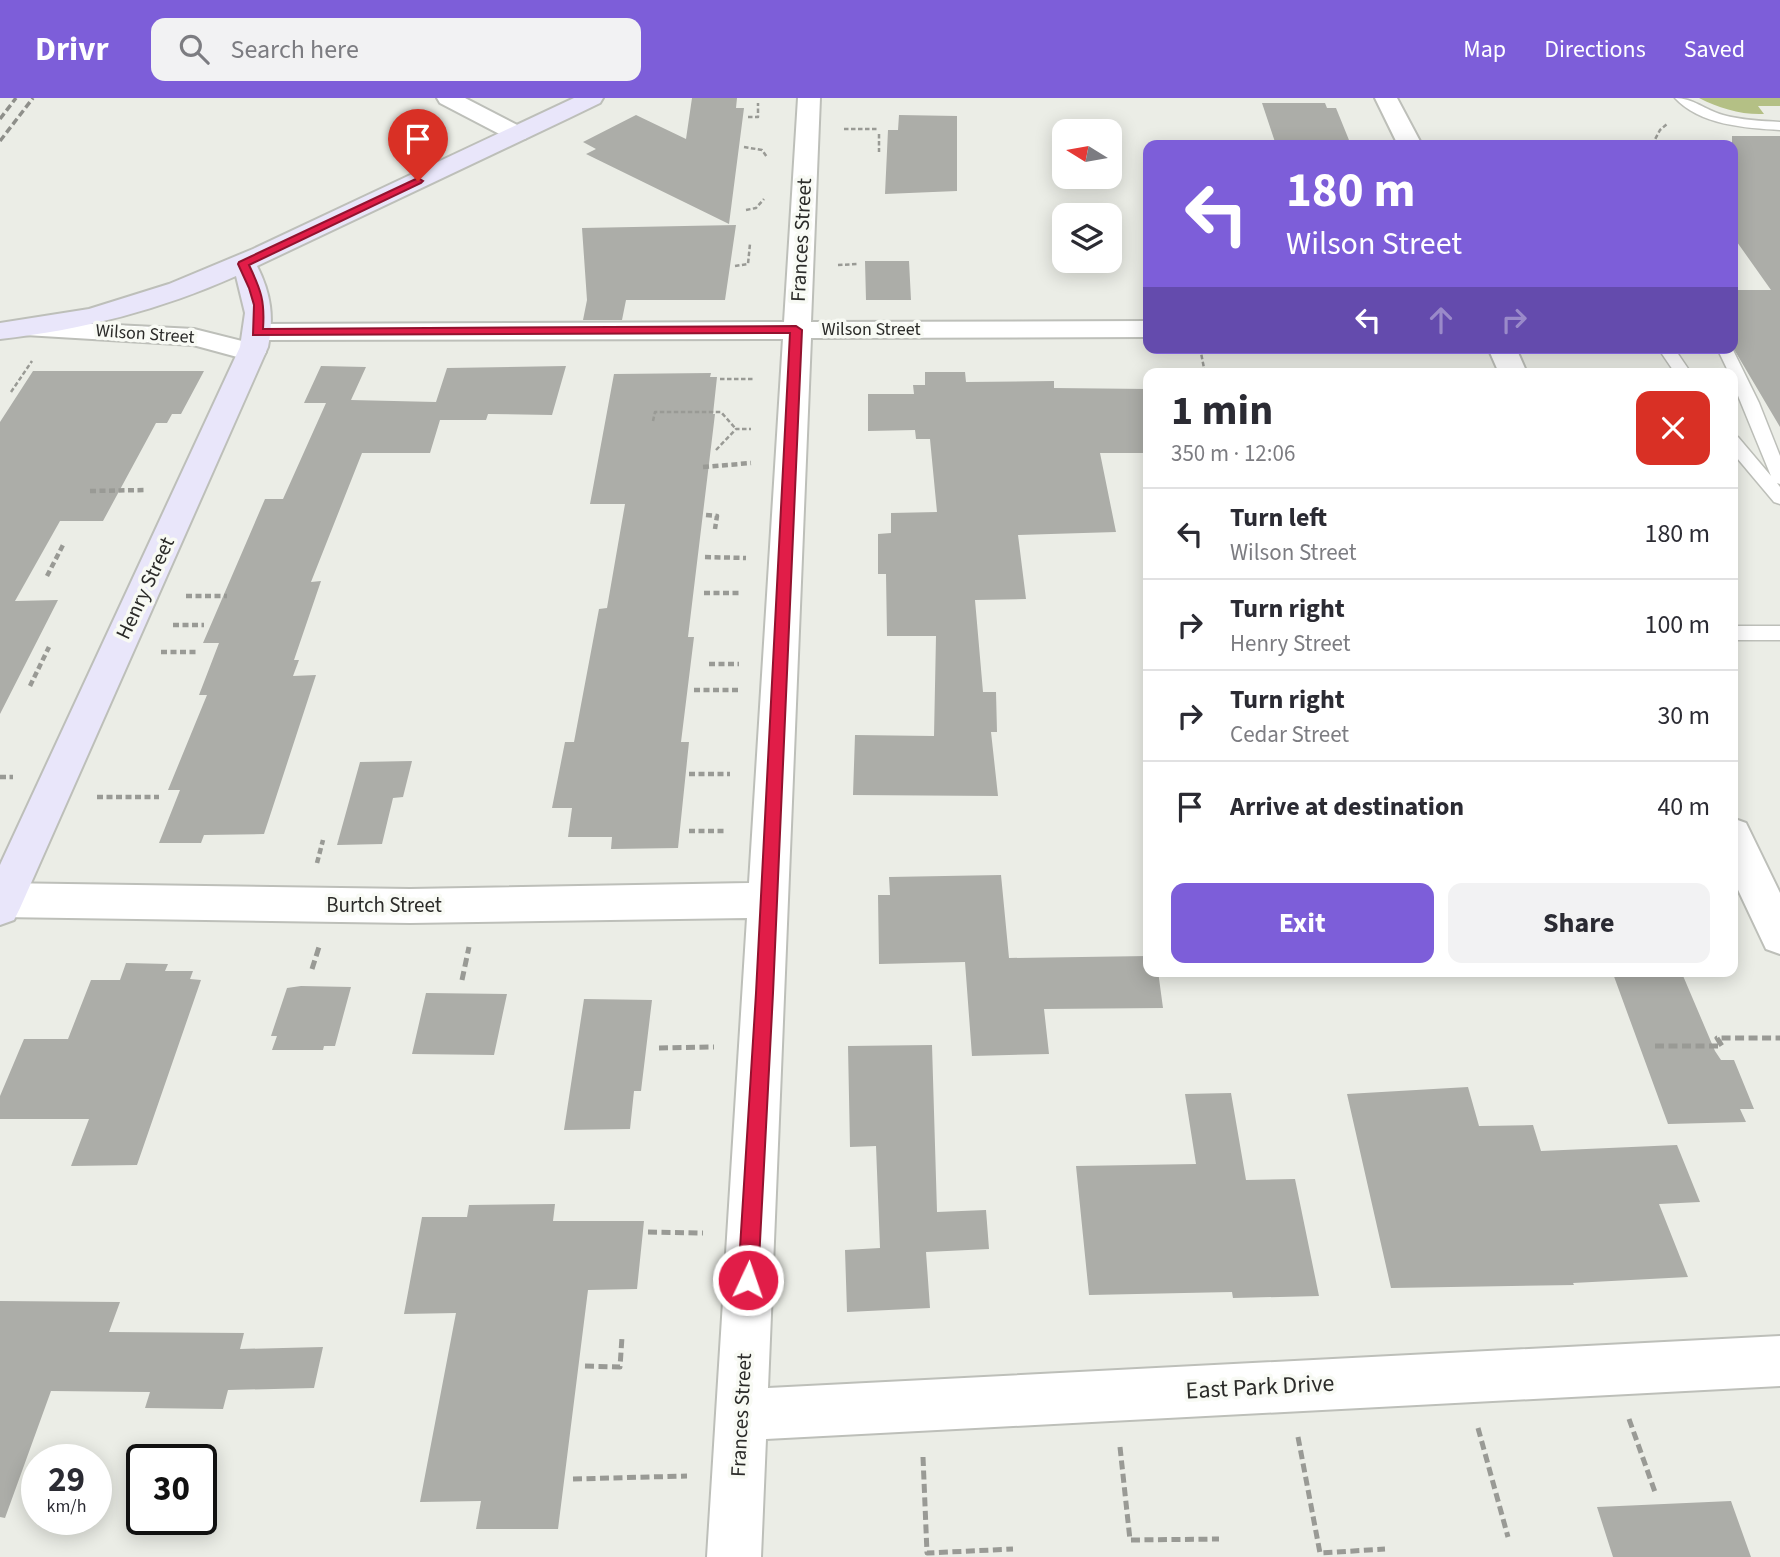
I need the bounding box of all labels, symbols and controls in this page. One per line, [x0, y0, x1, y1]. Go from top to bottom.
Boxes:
search box [151, 18, 641, 81]
text: Drivr [35, 26, 109, 73]
icon: search [175, 30, 213, 68]
text: Search here [231, 31, 359, 68]
text: Map [1463, 32, 1506, 67]
text: Directions [1544, 32, 1646, 67]
text: Saved [1684, 32, 1745, 67]
pin [388, 109, 448, 181]
north arrow [1052, 119, 1122, 189]
map controls [1052, 119, 1122, 273]
icon: arrive [399, 120, 437, 158]
text: 180 m [1286, 156, 1415, 226]
icon: left [1171, 168, 1262, 259]
street label: Frances Street [783, 177, 819, 303]
button: layers [1052, 203, 1122, 273]
text: Wilson Street [1286, 221, 1462, 267]
icon: left [1349, 301, 1387, 339]
icon: ahead [1422, 301, 1460, 339]
icon: right [1495, 301, 1533, 339]
street label: Wilson Street [821, 317, 921, 342]
street label: Wilson Street [95, 318, 195, 350]
text: 1 min [1171, 381, 1273, 441]
button: close [1636, 391, 1710, 465]
text: 350 m · 12:06 [1171, 437, 1295, 470]
text: Turn left [1230, 499, 1327, 536]
icon: left [1171, 515, 1209, 553]
text: 180 m [1644, 515, 1710, 552]
street label: Henry Street [108, 532, 182, 644]
text: Wilson Street [1230, 536, 1357, 569]
text: Turn right [1230, 590, 1345, 627]
icon: right [1171, 606, 1209, 644]
text: 100 m [1644, 606, 1710, 643]
text: Henry Street [1230, 627, 1351, 660]
text: Turn right [1230, 681, 1345, 718]
icon: right [1171, 697, 1209, 735]
text: 30 m [1657, 697, 1710, 734]
text: Cedar Street [1230, 718, 1349, 751]
icon: arrive [1171, 788, 1209, 826]
text: Arrive at destination [1230, 788, 1464, 825]
text: 40 m [1657, 788, 1710, 825]
button: Exit [1171, 883, 1434, 963]
button: Share [1448, 883, 1710, 963]
street label: Burtch Street [326, 890, 442, 920]
position arrow [711, 1243, 785, 1317]
street label: Frances Street [723, 1352, 759, 1478]
street label: East Park Drive [1185, 1366, 1335, 1408]
speed limit sign: 30 [126, 1444, 217, 1535]
text: 29 [48, 1455, 85, 1505]
text: km/h [47, 1494, 86, 1519]

